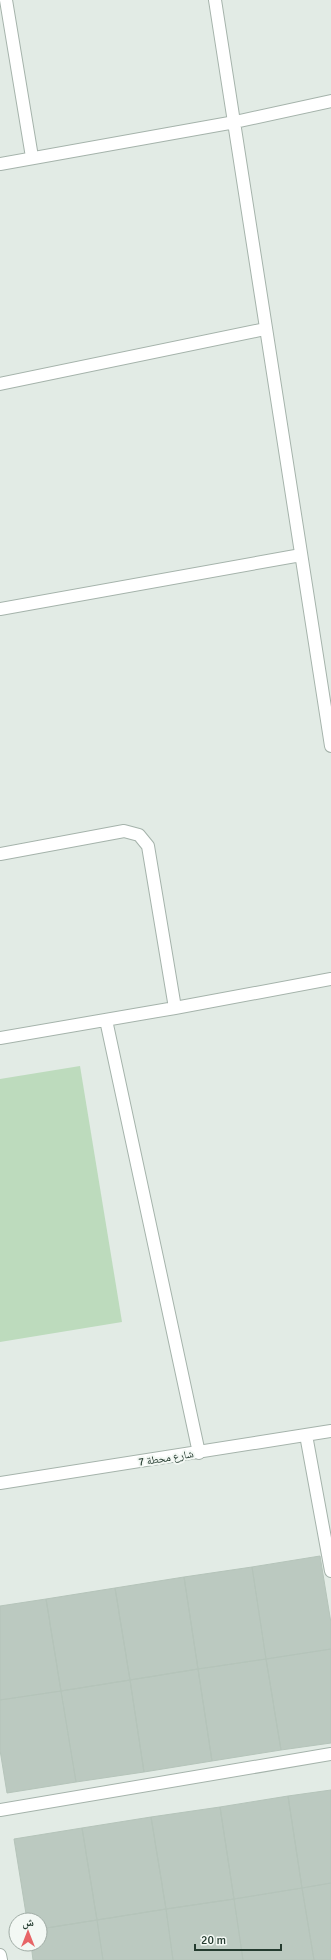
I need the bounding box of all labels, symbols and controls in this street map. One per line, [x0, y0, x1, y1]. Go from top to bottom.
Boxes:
street label: شارع محطة 7 [137, 1447, 195, 1469]
north arrow [8, 1912, 48, 1952]
text: ش [22, 1916, 34, 1930]
scale bar [195, 1926, 281, 1952]
text: 20 m [201, 1933, 226, 1948]

